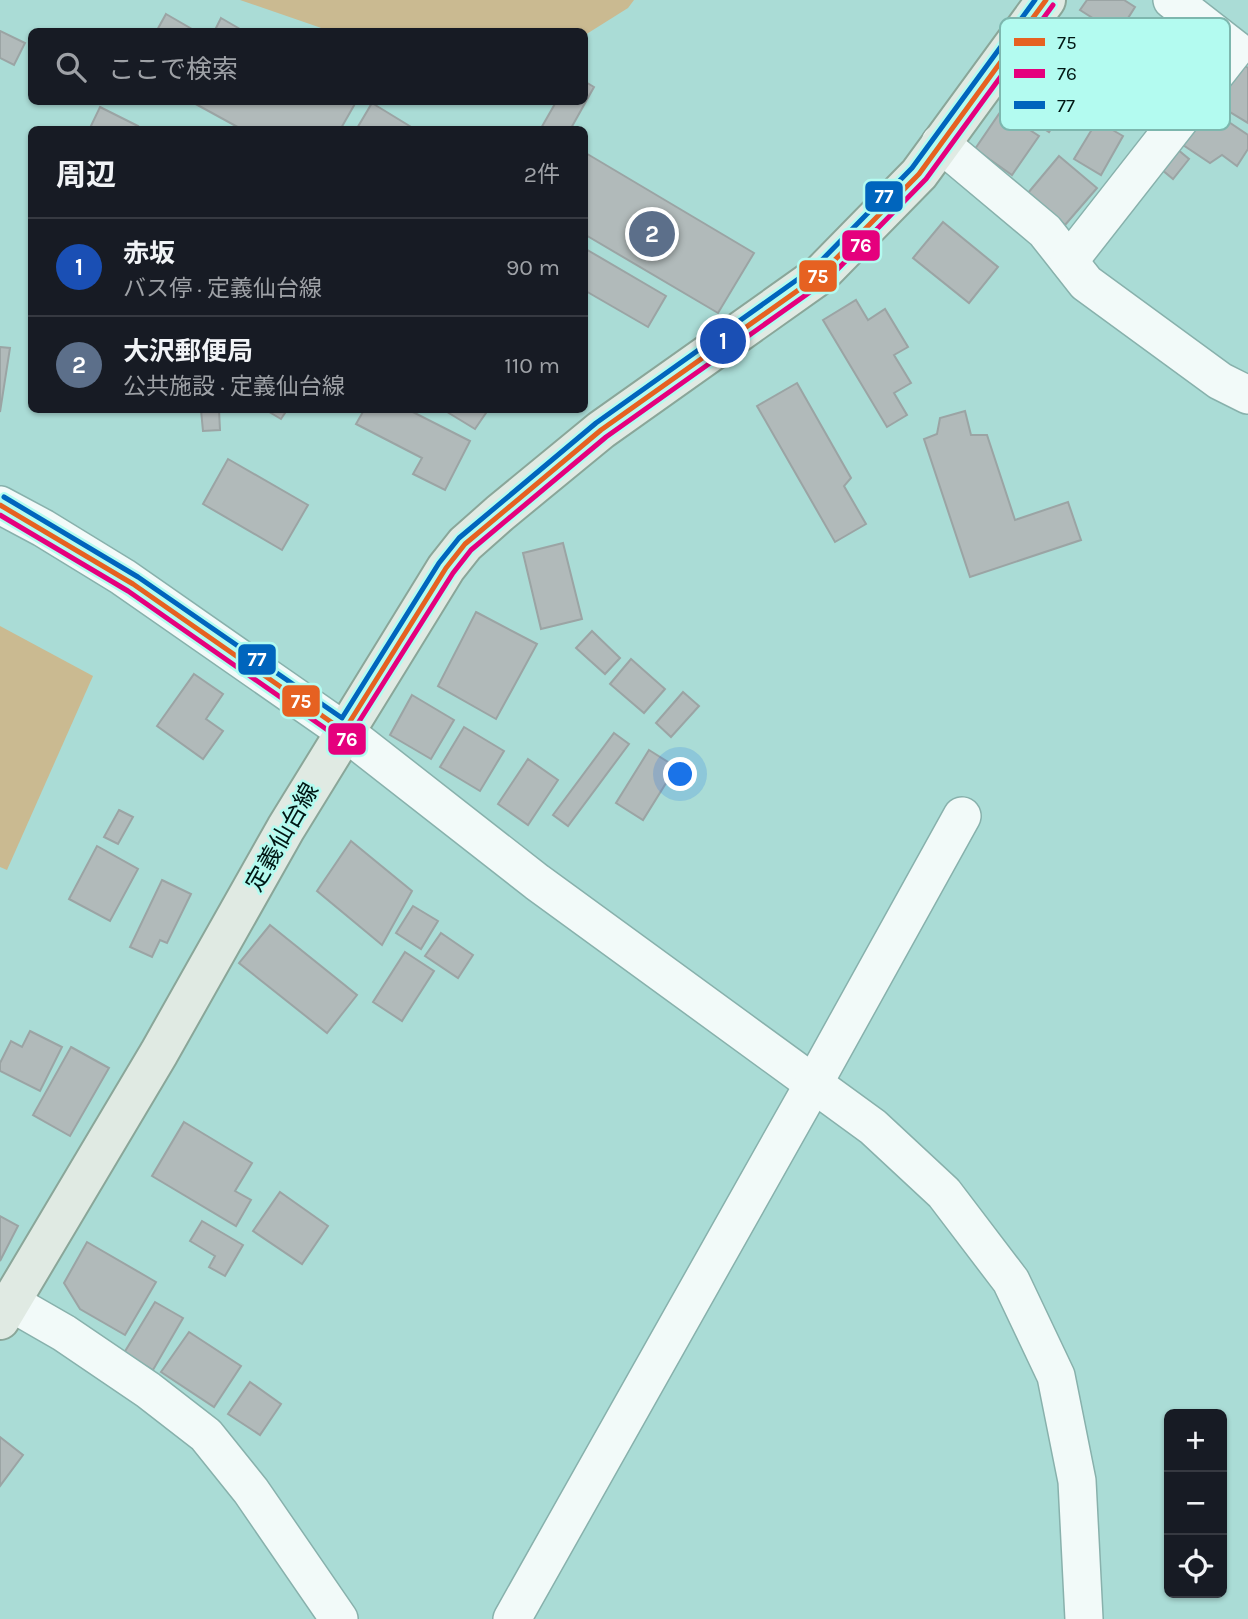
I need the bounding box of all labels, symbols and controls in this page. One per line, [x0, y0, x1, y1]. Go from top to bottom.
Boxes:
legend [1000, 18, 1230, 130]
search box [28, 28, 588, 105]
text: 75 [1057, 32, 1077, 54]
icon: search [52, 48, 90, 86]
text: ここで検索 [108, 54, 238, 85]
text: 76 [1057, 63, 1077, 85]
text: 77 [1057, 95, 1075, 117]
text: 周辺 [56, 157, 116, 193]
text: 2件 [524, 161, 560, 188]
line badge: 77 [864, 180, 904, 213]
text: 77 [875, 186, 894, 208]
pin: 2 [629, 208, 675, 260]
line badge: 76 [841, 229, 881, 262]
text: 76 [851, 235, 872, 257]
text: 赤坂 [123, 238, 175, 269]
text: 1 [75, 254, 83, 281]
text: 90 m [506, 254, 560, 281]
line badge: 75 [798, 259, 838, 293]
text: 75 [808, 266, 828, 288]
text: バス停 · 定義仙台線 [123, 275, 322, 302]
pin: 1 [700, 315, 746, 367]
text: 大沢郵便局 [123, 336, 253, 367]
text: 2 [72, 352, 86, 379]
text: 110 m [504, 352, 560, 379]
text: 公共施設 · 定義仙台線 [123, 373, 345, 400]
line badge: 77 [237, 643, 277, 676]
text: 77 [248, 649, 267, 671]
line badge: 75 [281, 684, 321, 718]
text: 75 [291, 691, 311, 713]
line badge: 76 [327, 722, 367, 756]
text: 76 [337, 729, 358, 751]
your location [663, 757, 697, 791]
street label: 定義仙台線 [240, 778, 324, 896]
map controls [1164, 1409, 1227, 1598]
button: + [1164, 1409, 1227, 1472]
button: − [1164, 1472, 1227, 1535]
button: locate [1164, 1535, 1227, 1598]

